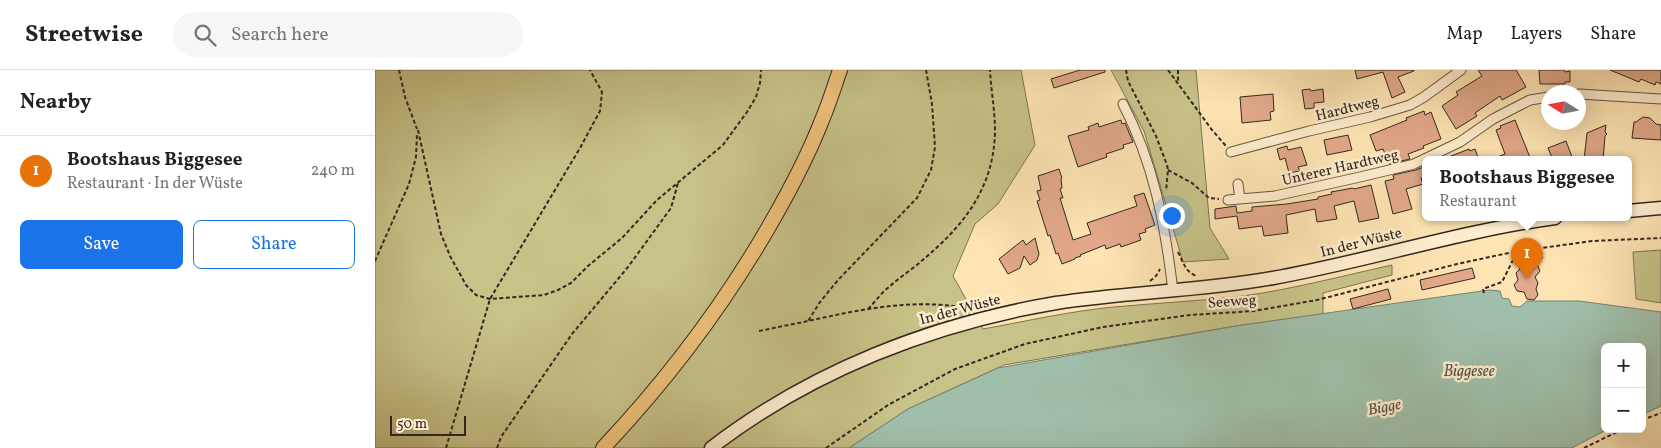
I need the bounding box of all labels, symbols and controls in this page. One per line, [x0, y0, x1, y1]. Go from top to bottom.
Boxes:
search box [173, 12, 523, 57]
text: Streetwise [25, 18, 143, 52]
icon: search [191, 21, 219, 49]
text: Search here [231, 22, 328, 48]
text: Map [1446, 22, 1482, 47]
text: Layers [1510, 22, 1562, 47]
text: Share [1590, 22, 1636, 47]
north arrow [1541, 85, 1586, 130]
text: Nearby [20, 88, 91, 117]
street label: Hardtweg [1313, 91, 1382, 128]
street label: Unterer Hardtweg [1280, 145, 1401, 192]
text: Bootshaus Biggesee [67, 147, 242, 173]
popup [1422, 156, 1632, 221]
text: 1 [33, 160, 39, 182]
text: 240 m [311, 160, 355, 182]
text: Bootshaus Biggesee [1439, 165, 1615, 191]
text: Restaurant · In der Wüste [67, 173, 243, 195]
text: Restaurant [1439, 191, 1517, 213]
your location [1159, 203, 1185, 229]
button: Save [20, 220, 183, 269]
button: Share [193, 220, 355, 269]
street label: In der Wüste [1318, 223, 1404, 264]
pin: 1 [1511, 238, 1543, 279]
street label: In der Wüste [917, 290, 1003, 331]
street label: Seeweg [1207, 290, 1257, 315]
map controls [1601, 343, 1646, 433]
button: + [1601, 343, 1646, 388]
water label: Biggesee [1443, 361, 1495, 383]
button: − [1601, 388, 1646, 433]
water label: Bigge [1366, 394, 1403, 422]
scale bar [390, 413, 466, 436]
text: 50 m [397, 415, 427, 434]

